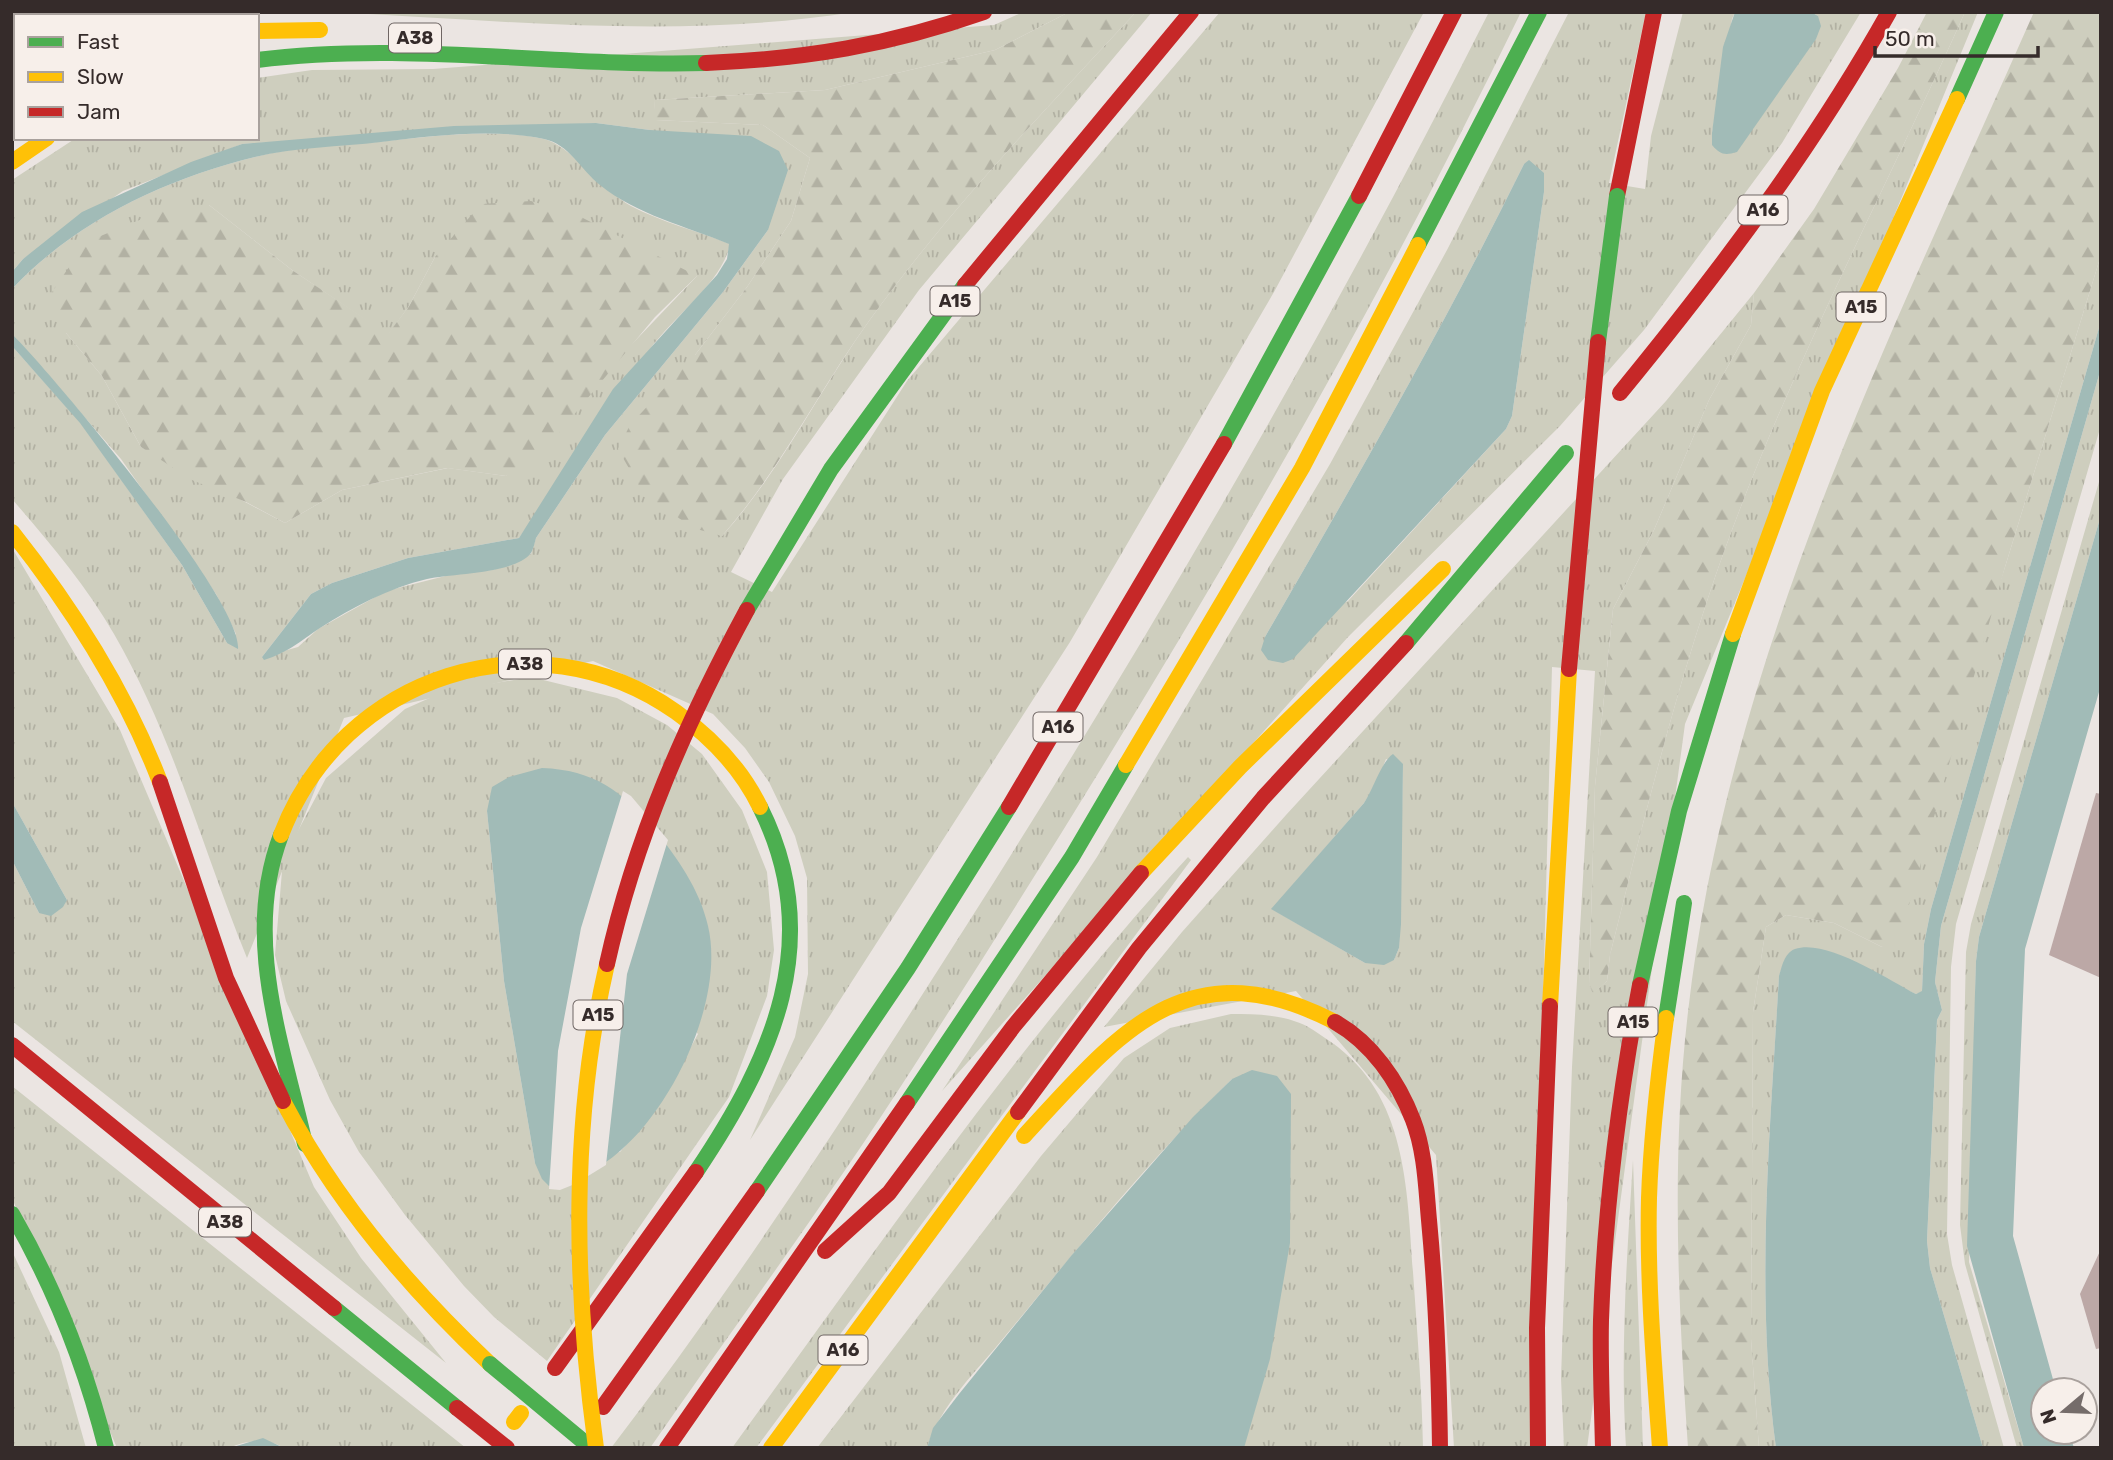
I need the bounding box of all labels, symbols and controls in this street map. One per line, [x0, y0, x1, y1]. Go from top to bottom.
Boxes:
legend [14, 14, 259, 140]
scale bar [1875, 14, 2038, 58]
road number: A38 [389, 24, 441, 52]
text: 50 m [1885, 26, 1935, 51]
text: Fast [77, 29, 119, 54]
text: Slow [77, 64, 124, 89]
text: Jam [77, 99, 121, 124]
road number: A16 [1738, 196, 1788, 224]
road number: A15 [930, 286, 979, 316]
road number: A15 [1836, 292, 1885, 321]
road number: A38 [499, 650, 551, 678]
road number: A16 [1034, 712, 1082, 742]
road number: A15 [574, 1000, 622, 1030]
road number: A15 [1608, 1007, 1658, 1036]
road number: A38 [199, 1208, 251, 1237]
road number: A16 [818, 1336, 868, 1364]
north arrow [2029, 1376, 2099, 1446]
text: N [2035, 1406, 2061, 1427]

